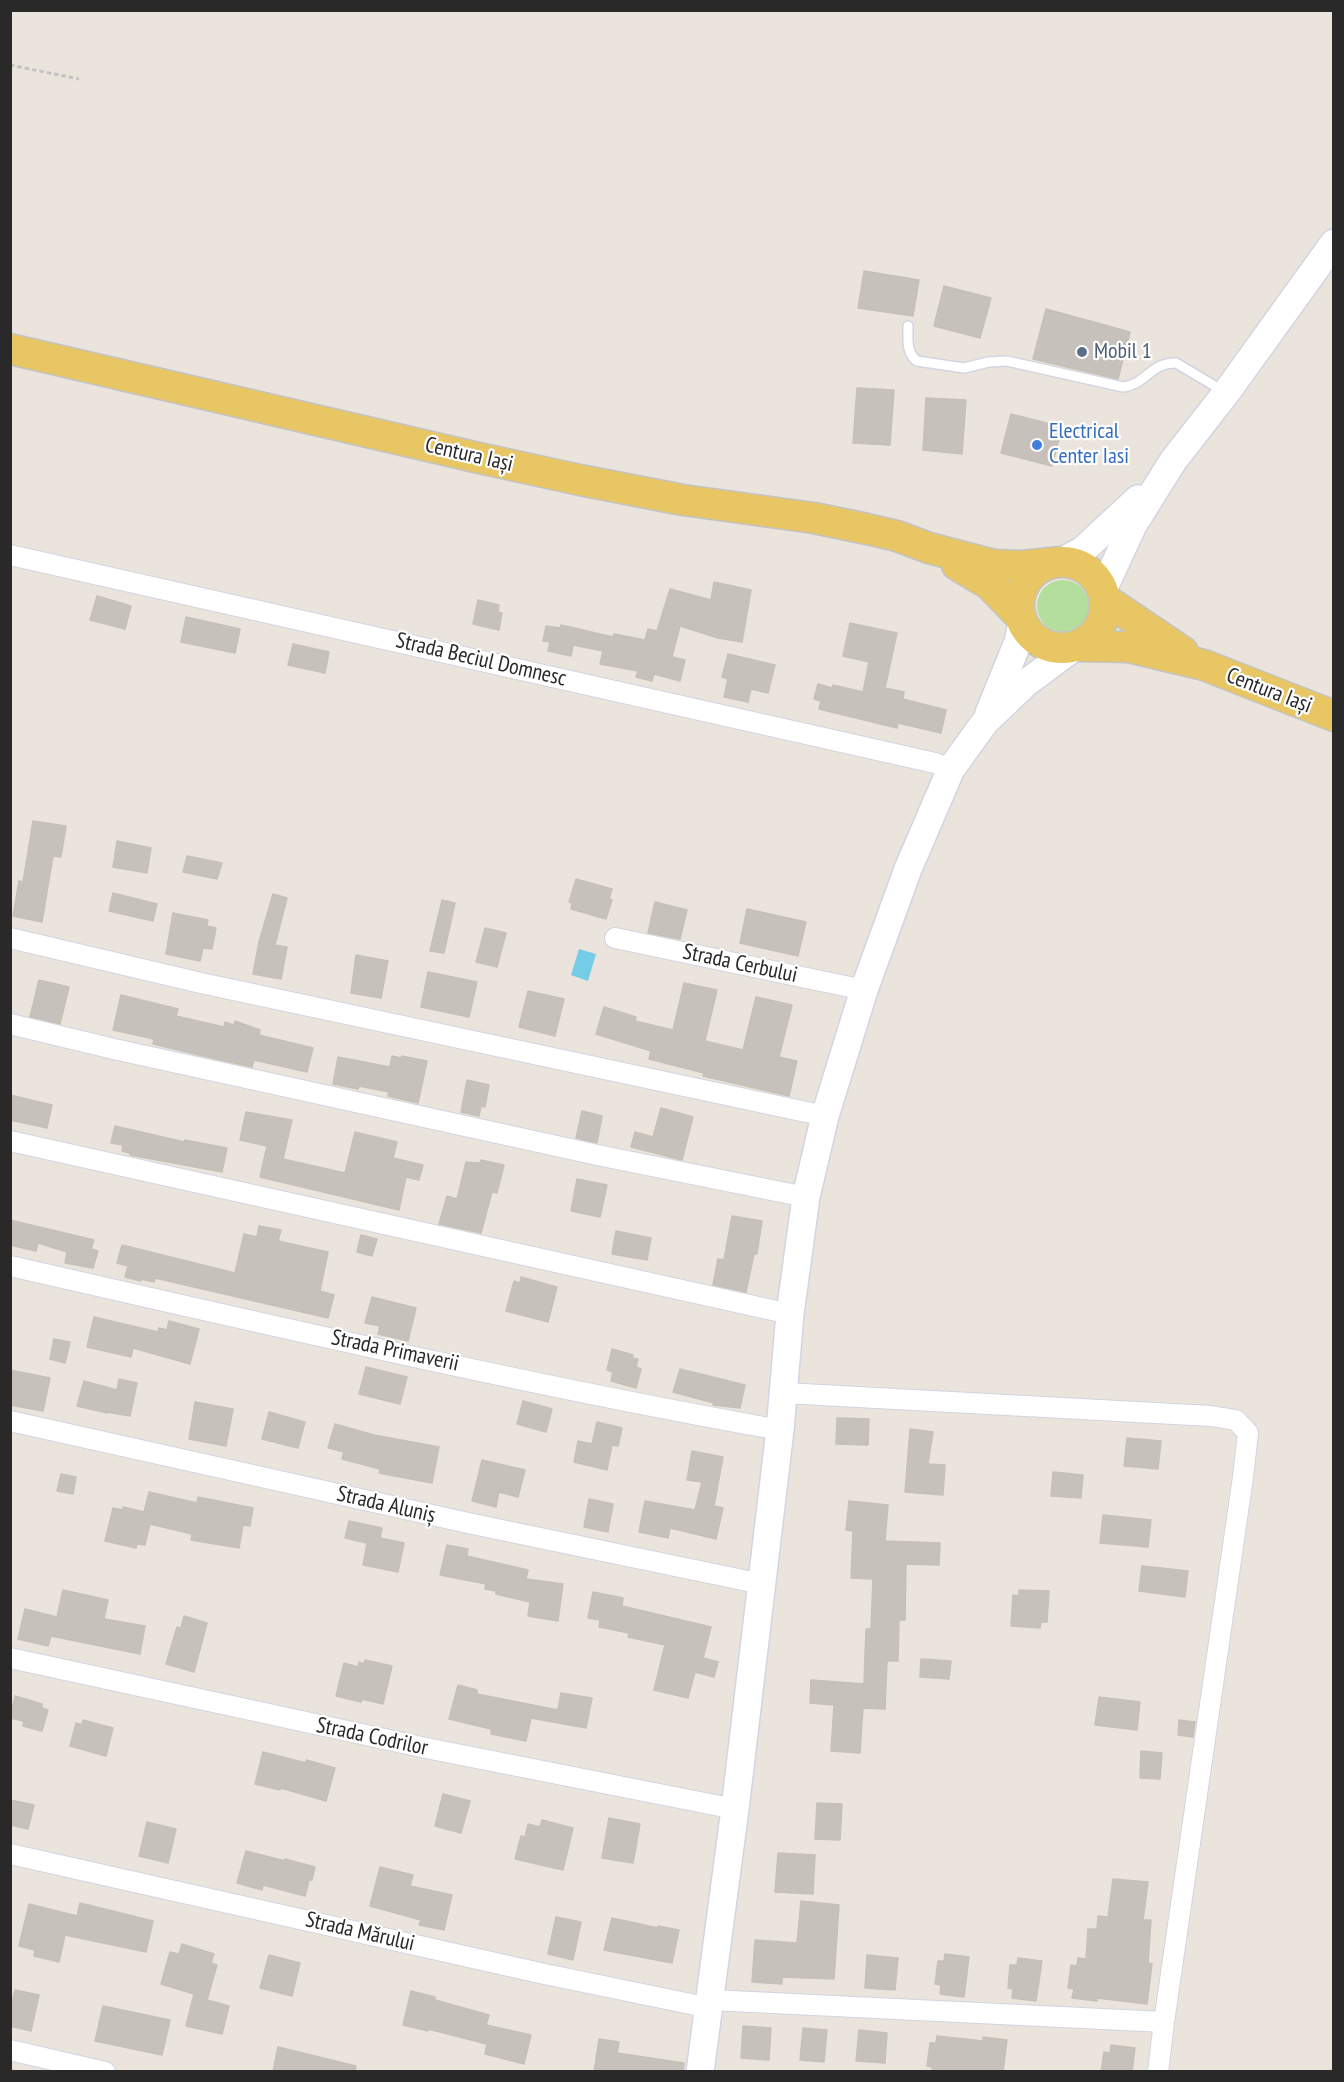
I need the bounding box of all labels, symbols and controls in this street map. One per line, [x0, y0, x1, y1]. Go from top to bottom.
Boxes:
place label: Mobil 1 [1094, 339, 1152, 365]
marker: Mobil 1 [1075, 345, 1089, 359]
place label: Electrical Center Iasi [1049, 419, 1129, 470]
street label: Centura Iași [422, 432, 516, 478]
marker: Electrical Center Iasi [1030, 438, 1044, 452]
street label: Strada Beciul Domnesc [393, 628, 569, 692]
street label: Centura Iași [1223, 663, 1315, 719]
street label: Strada Cerbului [680, 939, 800, 989]
street label: Strada Primaverii [329, 1325, 461, 1377]
street label: Strada Aluniș [334, 1481, 438, 1529]
street label: Strada Codrilor [314, 1712, 430, 1762]
street label: Strada Mărului [303, 1907, 417, 1957]

